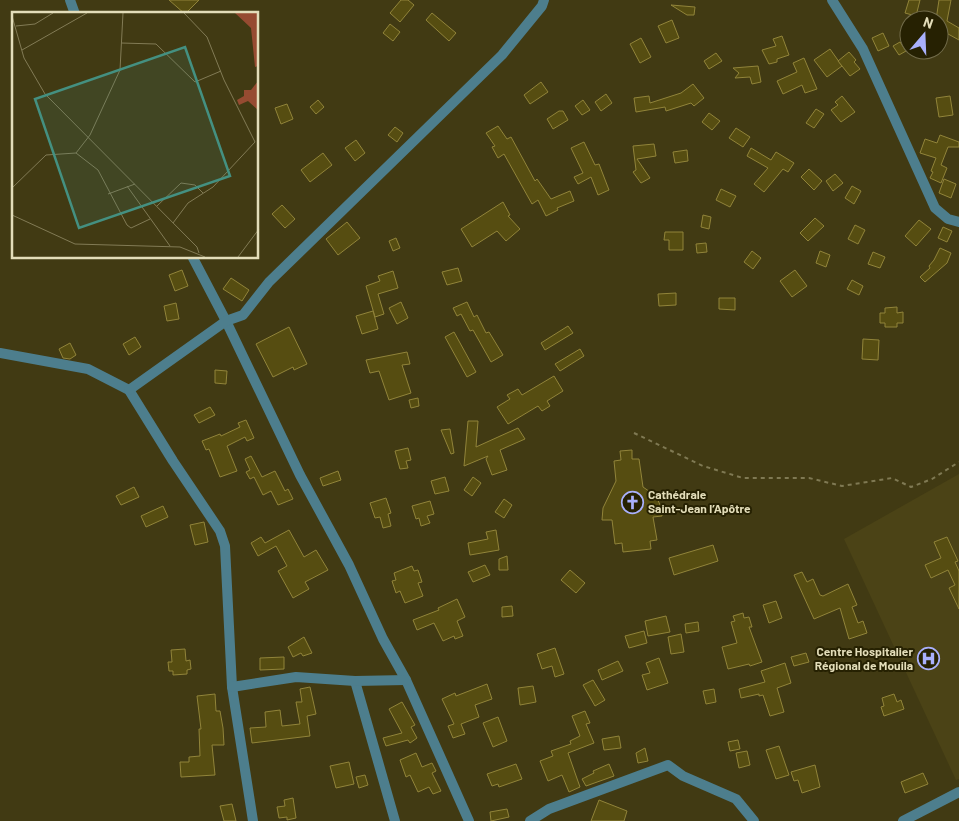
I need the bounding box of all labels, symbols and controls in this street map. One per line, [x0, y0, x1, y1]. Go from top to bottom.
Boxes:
north arrow [899, 10, 949, 60]
inset map [12, 12, 259, 259]
text: N [921, 13, 936, 32]
place label: Cathédrale Saint-Jean l’Apôtre [648, 487, 751, 515]
church icon: Cathédrale Saint-Jean l’Apôtre [620, 490, 644, 514]
place label: Centre Hospitalier Régional de Mouila [815, 644, 913, 672]
hospital icon: Centre Hospitalier Régional de Mouila [917, 647, 941, 671]

